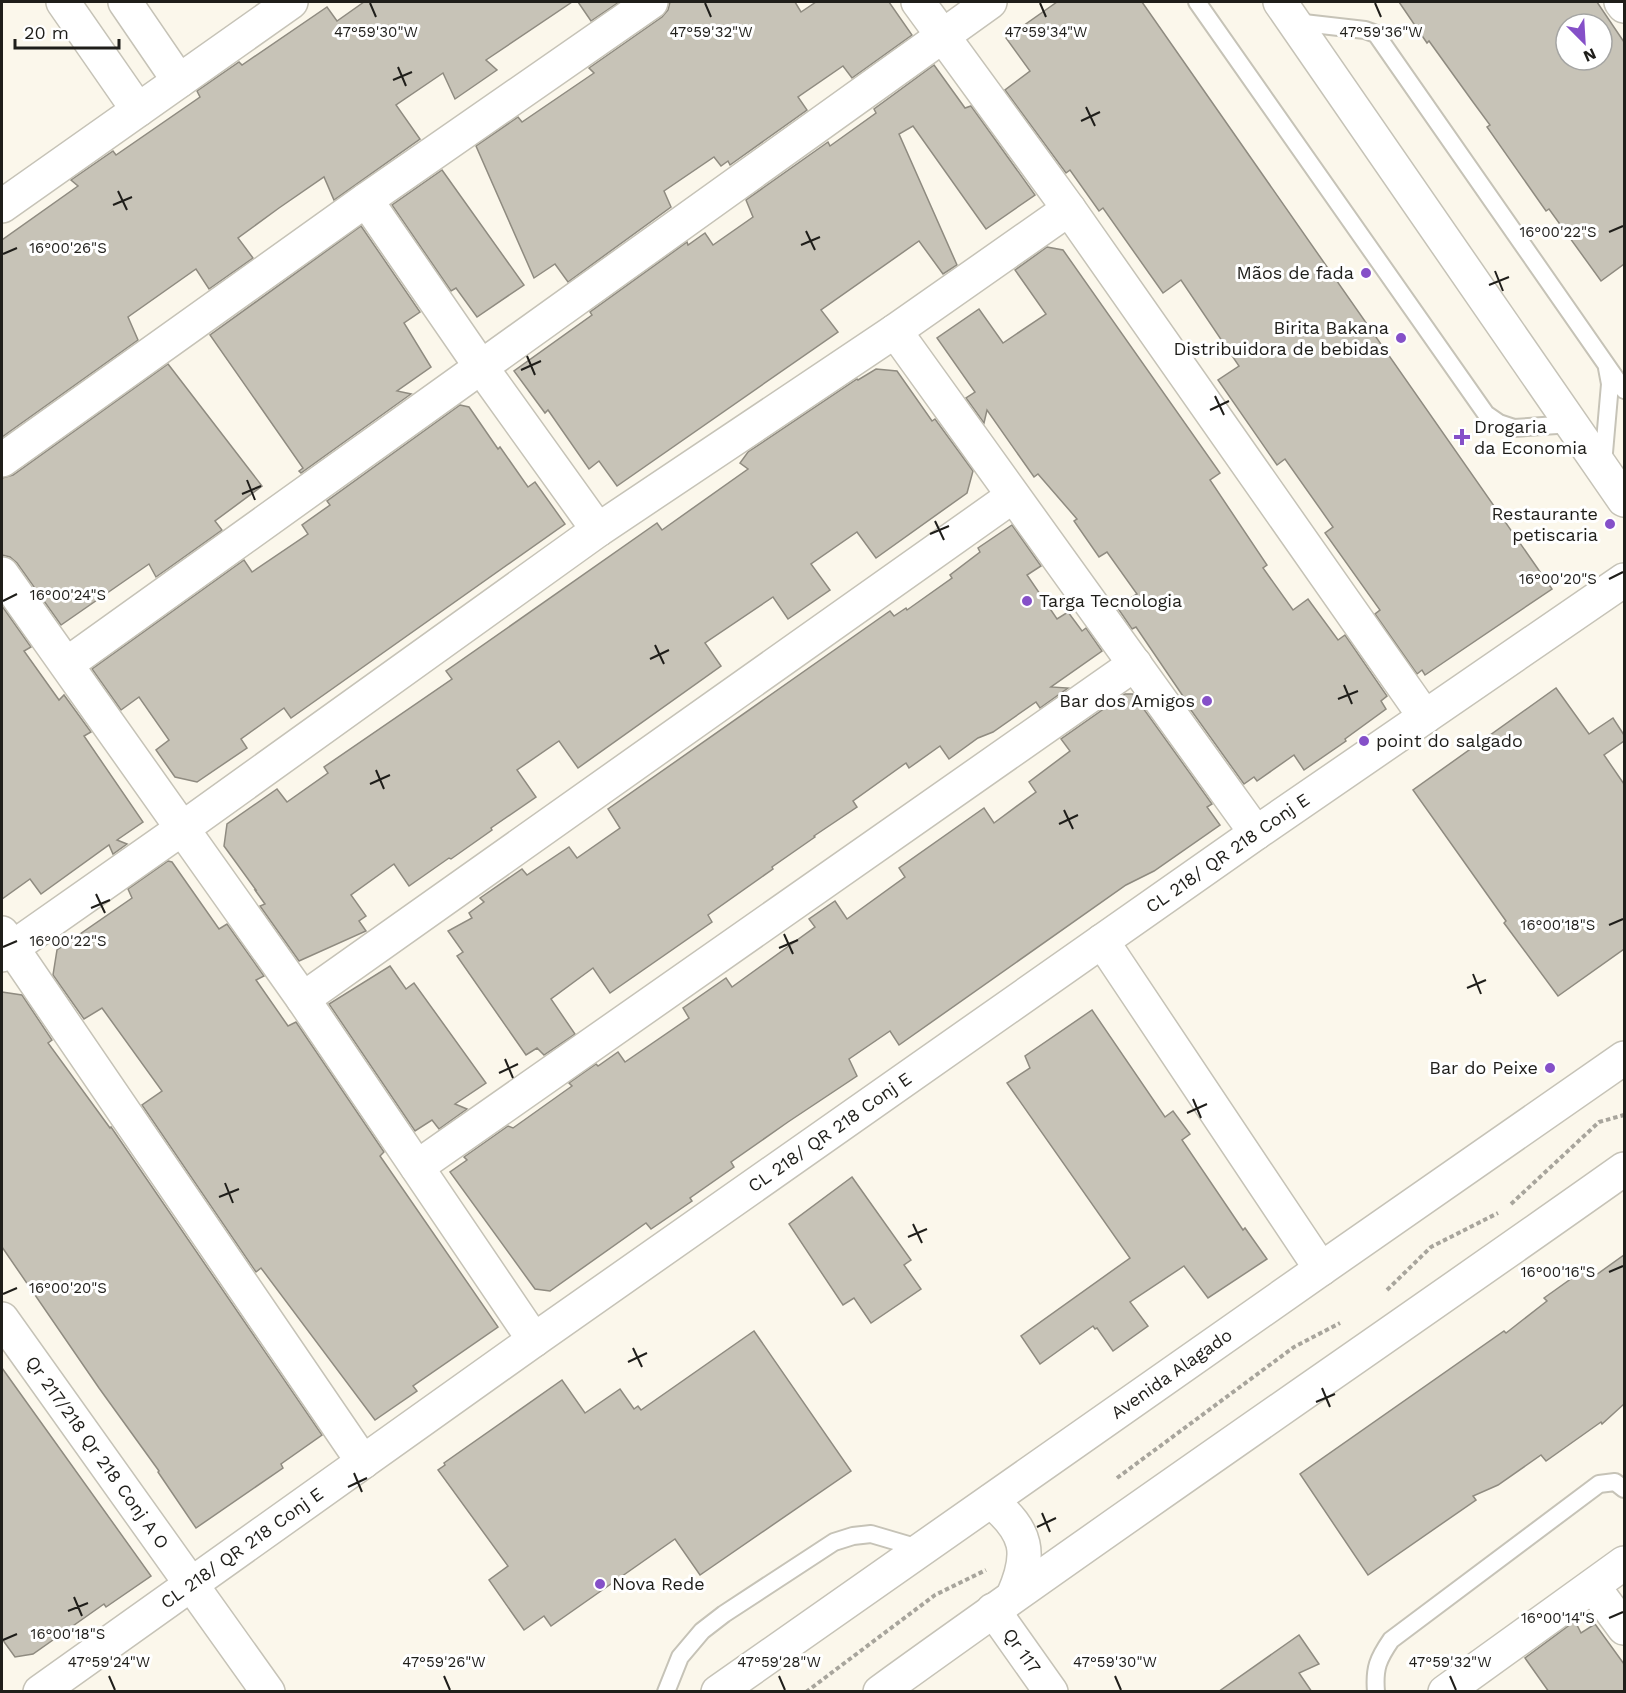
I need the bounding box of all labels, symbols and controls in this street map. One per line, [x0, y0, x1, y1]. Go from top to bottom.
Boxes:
scale bar [15, 12, 118, 50]
north arrow [1554, 12, 1614, 72]
text: 20 m [24, 22, 69, 43]
text: 47°59'30"W [334, 23, 418, 41]
text: 47°59'32"W [669, 23, 753, 41]
text: 47°59'34"W [1005, 23, 1087, 41]
text: 47°59'36"W [1339, 23, 1423, 41]
text: N [1581, 44, 1599, 66]
text: 16°00'22"S [1519, 223, 1597, 241]
text: 16°00'26"S [29, 239, 107, 257]
place label: Mãos de fada [1236, 262, 1354, 283]
marker: Mãos de fada [1359, 266, 1373, 280]
place label: Birita Bakana Distribuidora de bebidas [1173, 317, 1389, 359]
marker: Birita Bakana Distribuidora de bebidas [1394, 331, 1408, 345]
place label: Drogaria da Economia [1474, 416, 1587, 458]
marker: Drogaria da Economia [1455, 430, 1469, 444]
place label: Restaurante petiscaria [1491, 503, 1598, 545]
marker: Restaurante petiscaria [1603, 517, 1617, 531]
text: 16°00'20"S [1519, 570, 1597, 588]
text: 16°00'24"S [30, 586, 106, 604]
place label: Targa Tecnologia [1039, 590, 1182, 611]
marker: Targa Tecnologia [1020, 594, 1034, 608]
place label: Bar dos Amigos [1059, 690, 1195, 711]
marker: Bar dos Amigos [1200, 694, 1214, 708]
place label: point do salgado [1376, 730, 1523, 751]
marker: point do salgado [1357, 734, 1371, 748]
street label: CL 218/ QR 218 Conj E [1142, 789, 1313, 917]
text: 16°00'18"S [1521, 916, 1595, 934]
text: 16°00'22"S [29, 932, 107, 950]
place label: Bar do Peixe [1429, 1057, 1538, 1078]
marker: Bar do Peixe [1543, 1061, 1557, 1075]
street label: CL 218/ QR 218 Conj E [744, 1067, 915, 1196]
text: 16°00'16"S [1521, 1263, 1595, 1281]
text: 16°00'20"S [29, 1279, 107, 1297]
street label: Avenida Alagado [1107, 1324, 1236, 1423]
street label: Qr 217/218 Qr 218 Conj A O [22, 1352, 174, 1553]
street label: CL 218/ QR 218 Conj E [156, 1483, 327, 1613]
place label: Nova Rede [612, 1573, 705, 1594]
marker: Nova Rede [593, 1577, 607, 1591]
text: 16°00'14"S [1521, 1609, 1595, 1627]
street label: Qr 117 [999, 1624, 1045, 1677]
text: 16°00'18"S [31, 1625, 105, 1643]
text: 47°59'24"W [68, 1653, 150, 1671]
text: 47°59'26"W [402, 1653, 486, 1671]
text: 47°59'28"W [737, 1653, 821, 1671]
text: 47°59'30"W [1073, 1653, 1157, 1671]
text: 47°59'32"W [1408, 1653, 1492, 1671]

